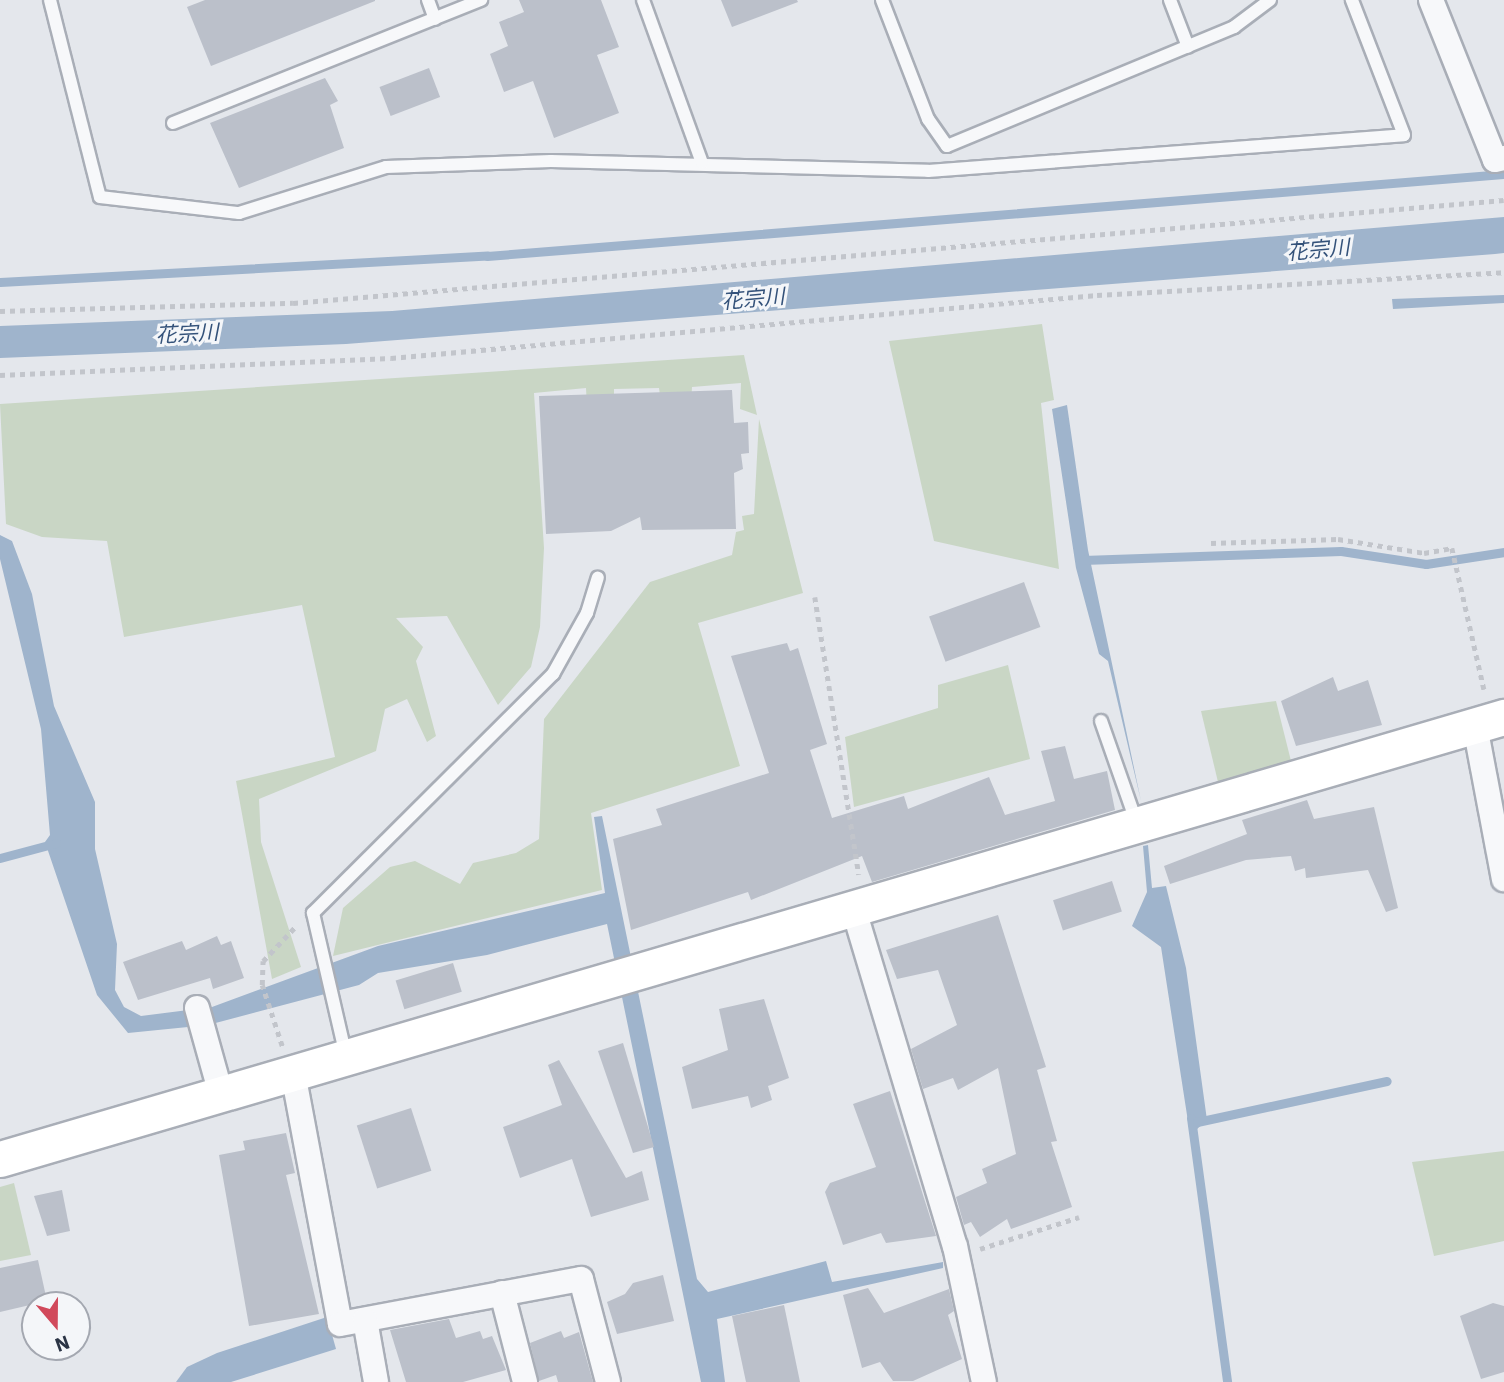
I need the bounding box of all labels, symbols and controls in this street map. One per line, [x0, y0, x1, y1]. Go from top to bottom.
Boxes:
water label: 花宗川 [1286, 234, 1350, 264]
water label: 花宗川 [721, 283, 785, 313]
water label: 花宗川 [155, 319, 219, 347]
north arrow [21, 1291, 91, 1361]
text: N [52, 1330, 73, 1357]

